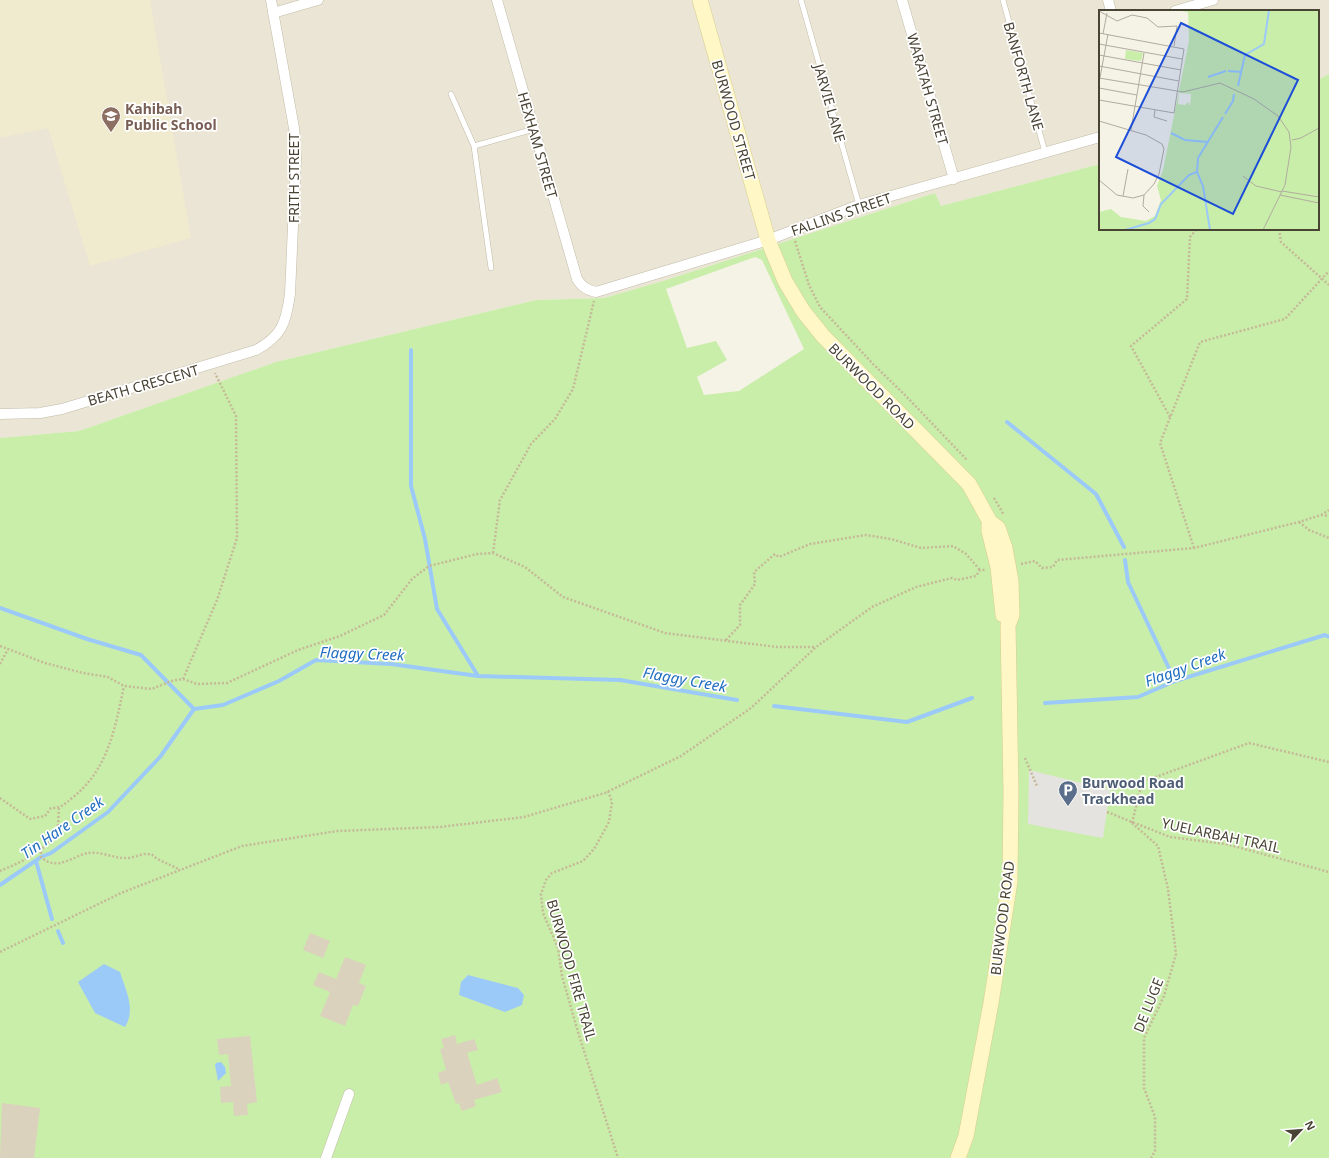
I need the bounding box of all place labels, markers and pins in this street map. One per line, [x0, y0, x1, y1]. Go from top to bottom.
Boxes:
place label: Kahibah Public School [125, 99, 217, 134]
school or university icon: Kahibah Public School [100, 105, 122, 133]
place label: Burwood Road Trackhead [1082, 773, 1184, 808]
parking icon: Burwood Road Trackhead [1057, 779, 1079, 807]

